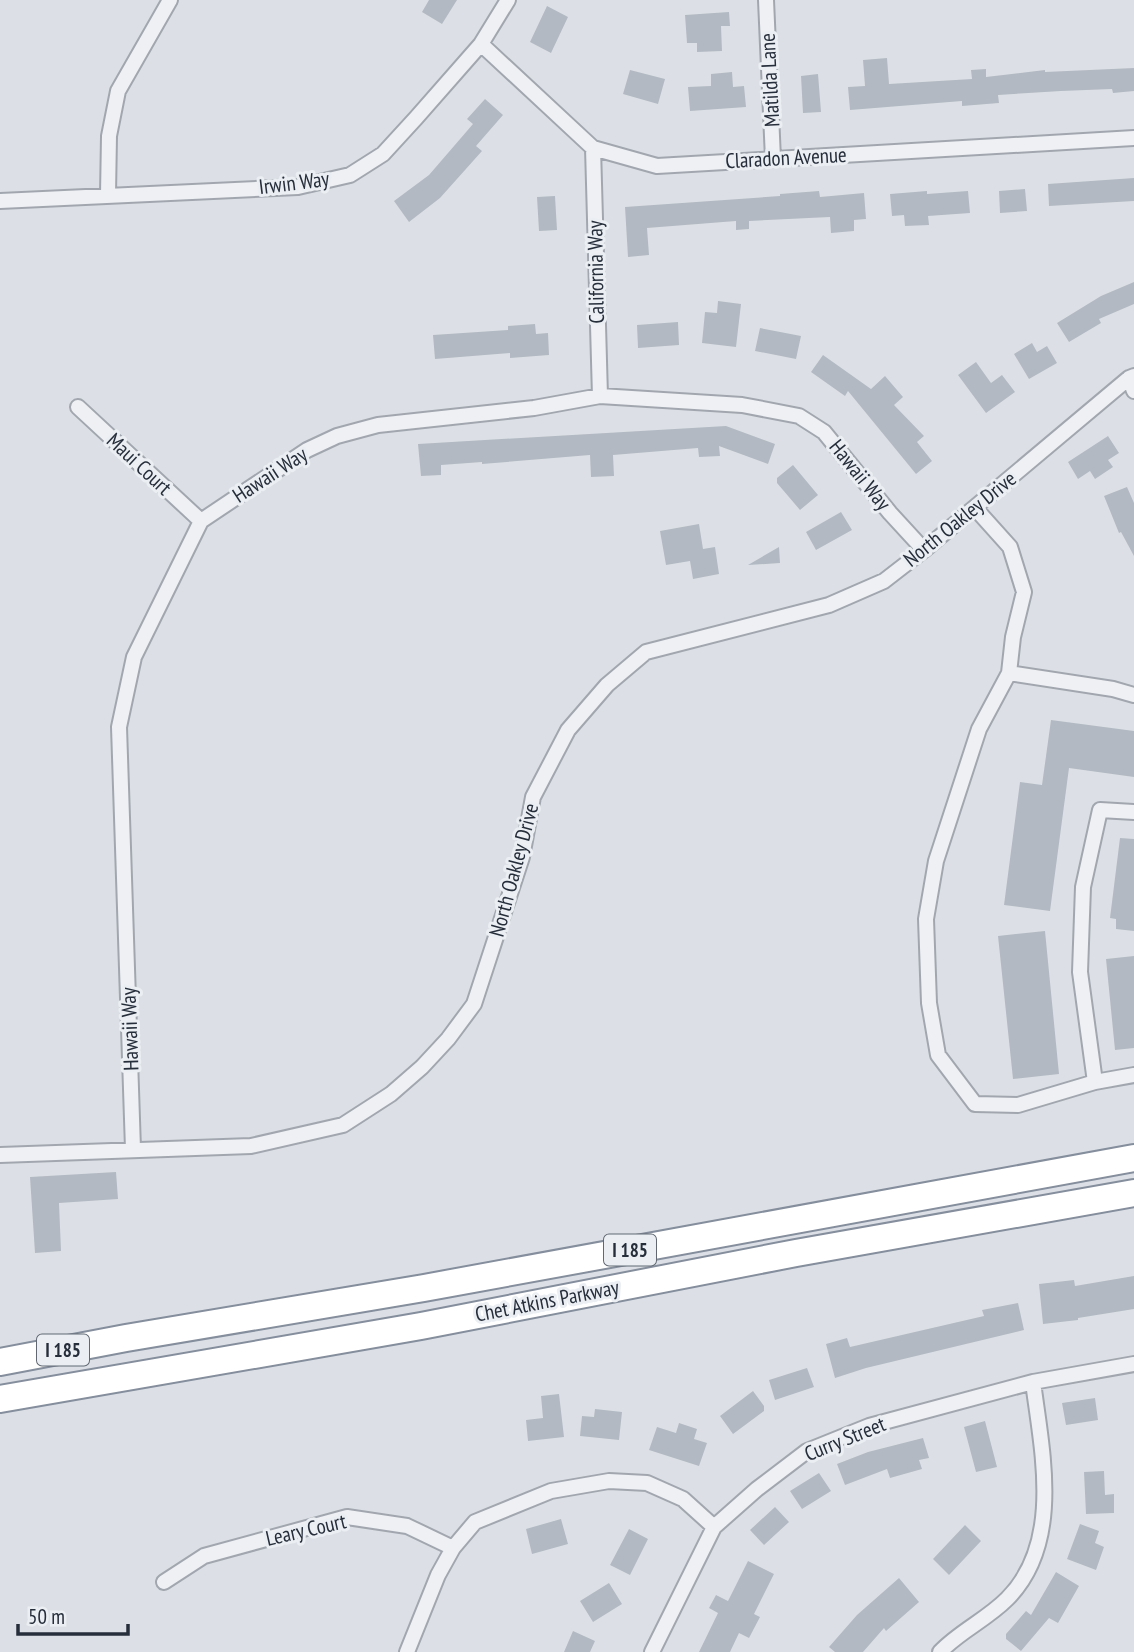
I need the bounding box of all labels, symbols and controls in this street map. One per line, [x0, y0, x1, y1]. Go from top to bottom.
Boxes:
street label: Matilda Lane [754, 33, 785, 128]
street label: Claradon Avenue [725, 141, 847, 174]
street label: Irwin Way [257, 165, 331, 200]
street label: California Way [581, 220, 610, 324]
street label: Maui Court [101, 427, 178, 501]
street label: Hawaii Way [824, 434, 897, 516]
street label: Hawaii Way [227, 441, 312, 509]
street label: North Oakley Drive [898, 465, 1022, 572]
street label: North Oakley Drive [483, 800, 544, 940]
street label: Hawaii Way [115, 987, 144, 1071]
road number: I 185 [604, 1234, 656, 1266]
street label: Chet Atkins Parkway [473, 1273, 621, 1328]
road number: I 185 [37, 1334, 89, 1366]
street label: Curry Street [800, 1410, 890, 1467]
street label: Leary Court [263, 1507, 349, 1552]
scale bar [18, 1592, 128, 1636]
text: 50 m [28, 1603, 65, 1630]

